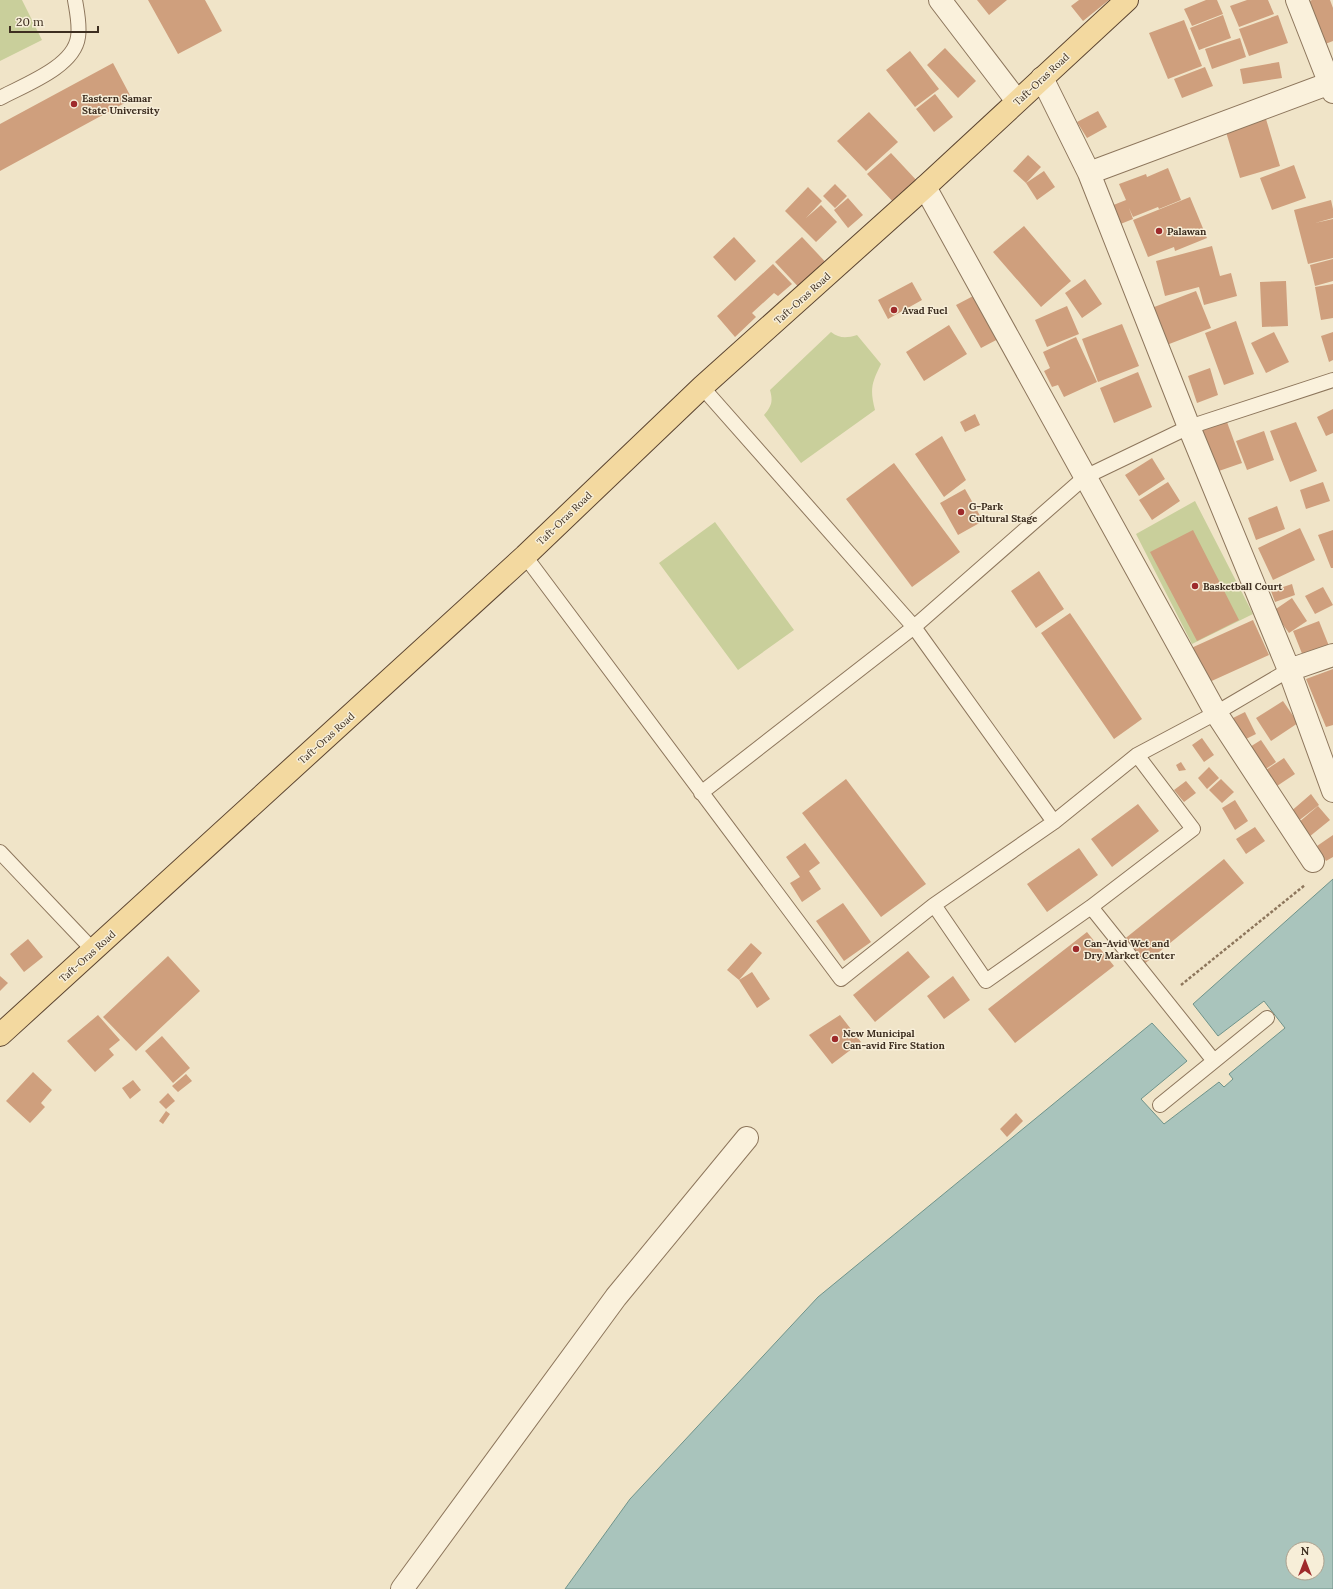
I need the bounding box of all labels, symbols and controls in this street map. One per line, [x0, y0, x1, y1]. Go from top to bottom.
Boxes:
scale bar [10, 8, 98, 34]
text: 20 m [16, 14, 44, 29]
street label: Taft-Oras Road [1011, 50, 1072, 108]
place label: Eastern Samar State University [82, 92, 160, 117]
marker: Eastern Samar State University [69, 99, 79, 109]
place label: Palawan [1167, 225, 1207, 238]
marker: Palawan [1154, 226, 1164, 236]
street label: Taft-Oras Road [771, 270, 833, 327]
place label: Avad Fuel [902, 304, 948, 317]
marker: Avad Fuel [889, 305, 899, 315]
street label: Taft-Oras Road [534, 489, 595, 548]
place label: G-Park Cultural Stage [969, 500, 1038, 525]
marker: G-Park Cultural Stage [956, 507, 966, 517]
place label: Basketball Court [1203, 580, 1283, 593]
marker: Basketball Court [1190, 581, 1200, 591]
street label: Taft-Oras Road [295, 710, 357, 767]
street label: Taft-Oras Road [56, 928, 118, 985]
place label: Can-Avid Wet and Dry Market Center [1084, 937, 1175, 962]
marker: Can-Avid Wet and Dry Market Center [1071, 944, 1081, 954]
place label: New Municipal Can-avid Fire Station [843, 1027, 945, 1052]
marker: New Municipal Can-avid Fire Station [830, 1034, 840, 1044]
north arrow [1285, 1541, 1325, 1581]
text: N [1301, 1544, 1310, 1558]

